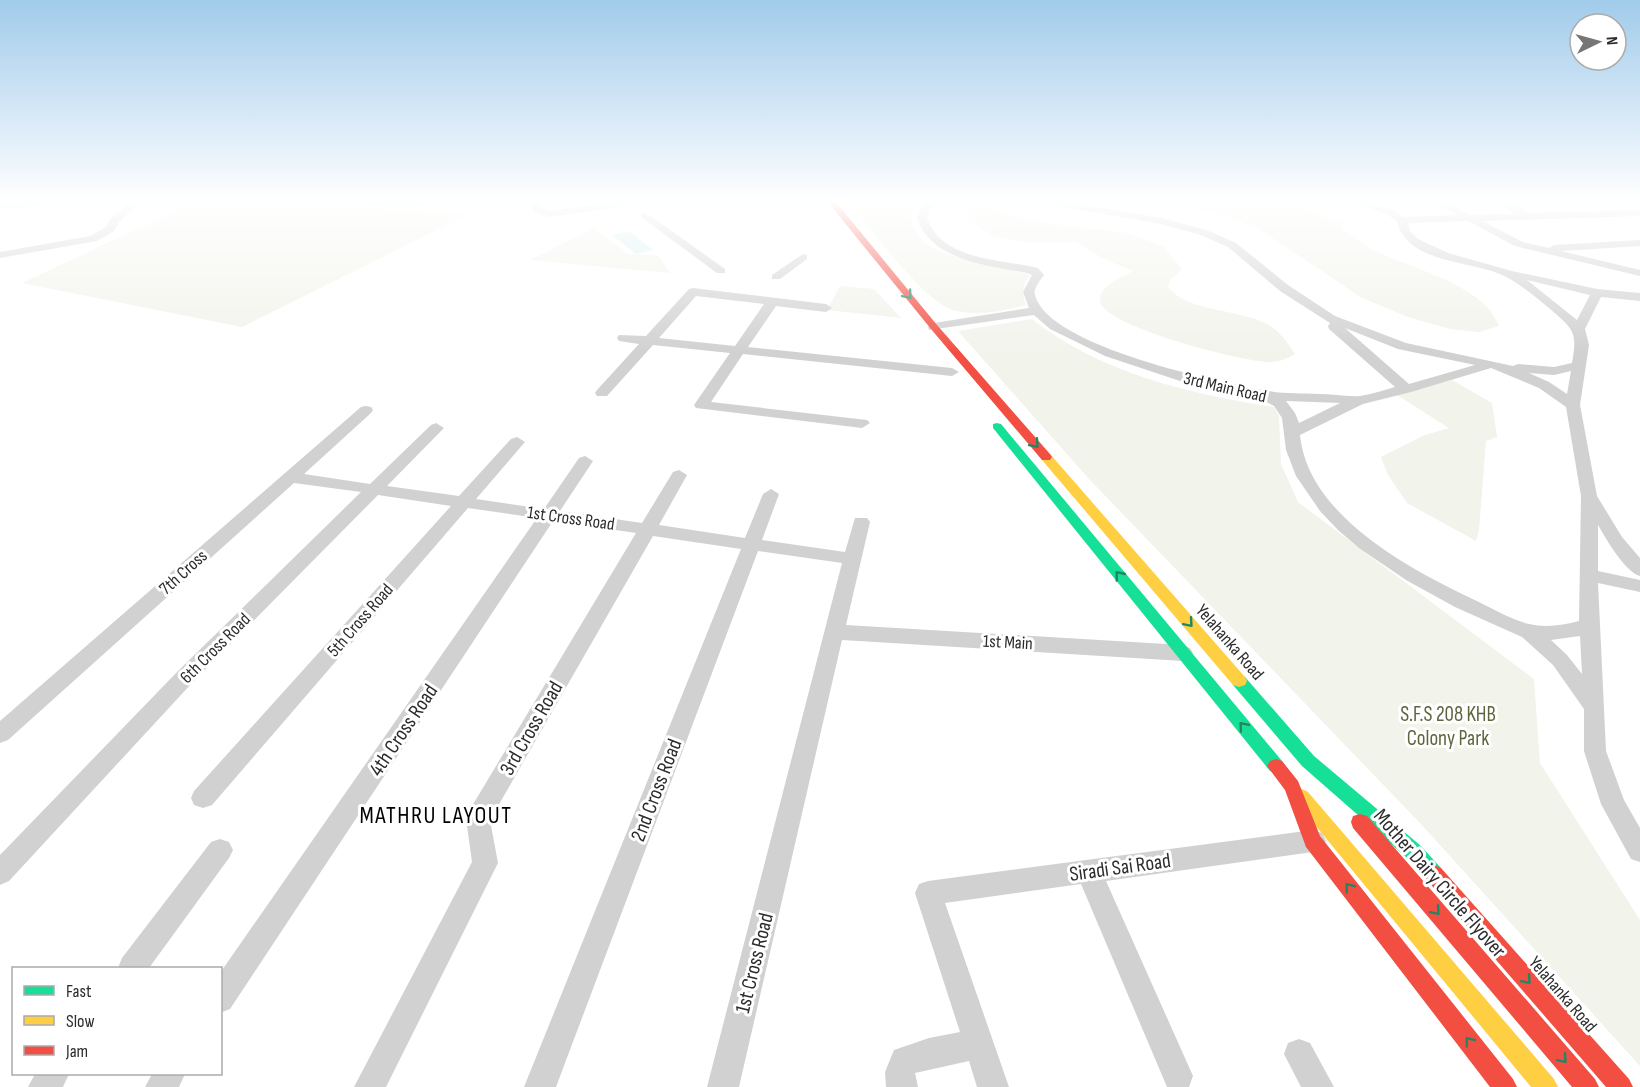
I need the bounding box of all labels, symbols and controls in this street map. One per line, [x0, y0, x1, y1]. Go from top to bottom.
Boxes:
north arrow [1568, 12, 1628, 72]
text: N [1602, 36, 1621, 46]
one-way arrow [901, 288, 912, 299]
street label: 3rd Main Road [1181, 368, 1268, 407]
one-way arrow [1027, 437, 1038, 448]
street label: 1st Cross Road [526, 502, 616, 535]
street label: 7th Cross [155, 545, 212, 599]
one-way arrow [1116, 571, 1127, 582]
street label: 5th Cross Road [323, 580, 398, 661]
street label: Yelahanka Road [1191, 600, 1268, 684]
street label: 6th Cross Road [176, 609, 255, 688]
one-way arrow [1182, 616, 1193, 627]
street label: 1st Main [983, 631, 1033, 654]
street label: 3rd Cross Road [495, 677, 568, 780]
street label: 4th Cross Road [364, 680, 443, 781]
park label: S.F.S 208 KHB Colony Park [1400, 702, 1496, 751]
one-way arrow [1239, 722, 1250, 733]
street label: 2nd Cross Road [626, 736, 687, 845]
district label: MATHRU LAYOUT [360, 801, 513, 830]
street label: Mother Dairy Circle Flyover [1368, 804, 1511, 963]
street label: Siradi Sai Road [1068, 848, 1172, 887]
one-way arrow [1345, 883, 1356, 894]
one-way arrow [1428, 904, 1439, 915]
street label: 1st Cross Road [730, 910, 779, 1016]
street label: Yelahanka Road [1524, 952, 1601, 1036]
legend [12, 967, 222, 1075]
one-way arrow [1520, 973, 1531, 984]
text: Fast [66, 981, 92, 1002]
text: Slow [66, 1011, 95, 1032]
one-way arrow [1465, 1037, 1476, 1048]
text: Jam [65, 1041, 88, 1062]
one-way arrow [1556, 1052, 1567, 1063]

